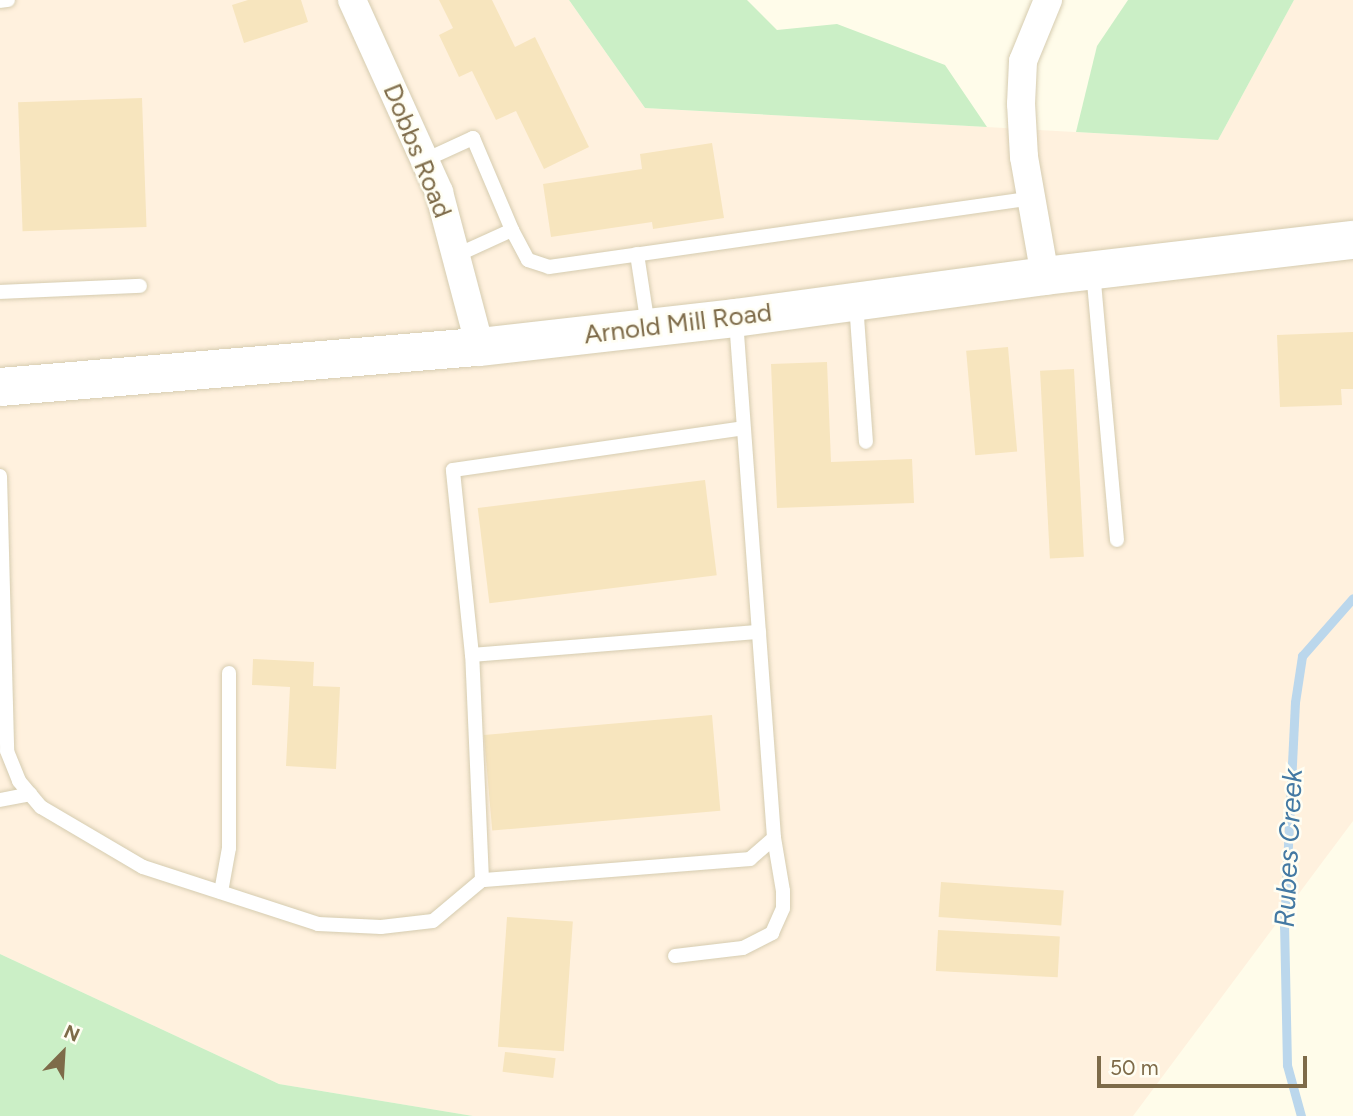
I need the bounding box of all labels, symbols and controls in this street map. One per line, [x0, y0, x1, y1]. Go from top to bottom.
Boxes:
street label: Dobbs Road [376, 79, 458, 223]
street label: Arnold Mill Road [582, 297, 774, 351]
water label: Rubes Creek [1267, 768, 1309, 928]
north arrow [28, 1018, 98, 1088]
text: N [60, 1020, 83, 1047]
scale bar [1101, 1042, 1311, 1086]
text: 50 m [1110, 1055, 1159, 1080]

